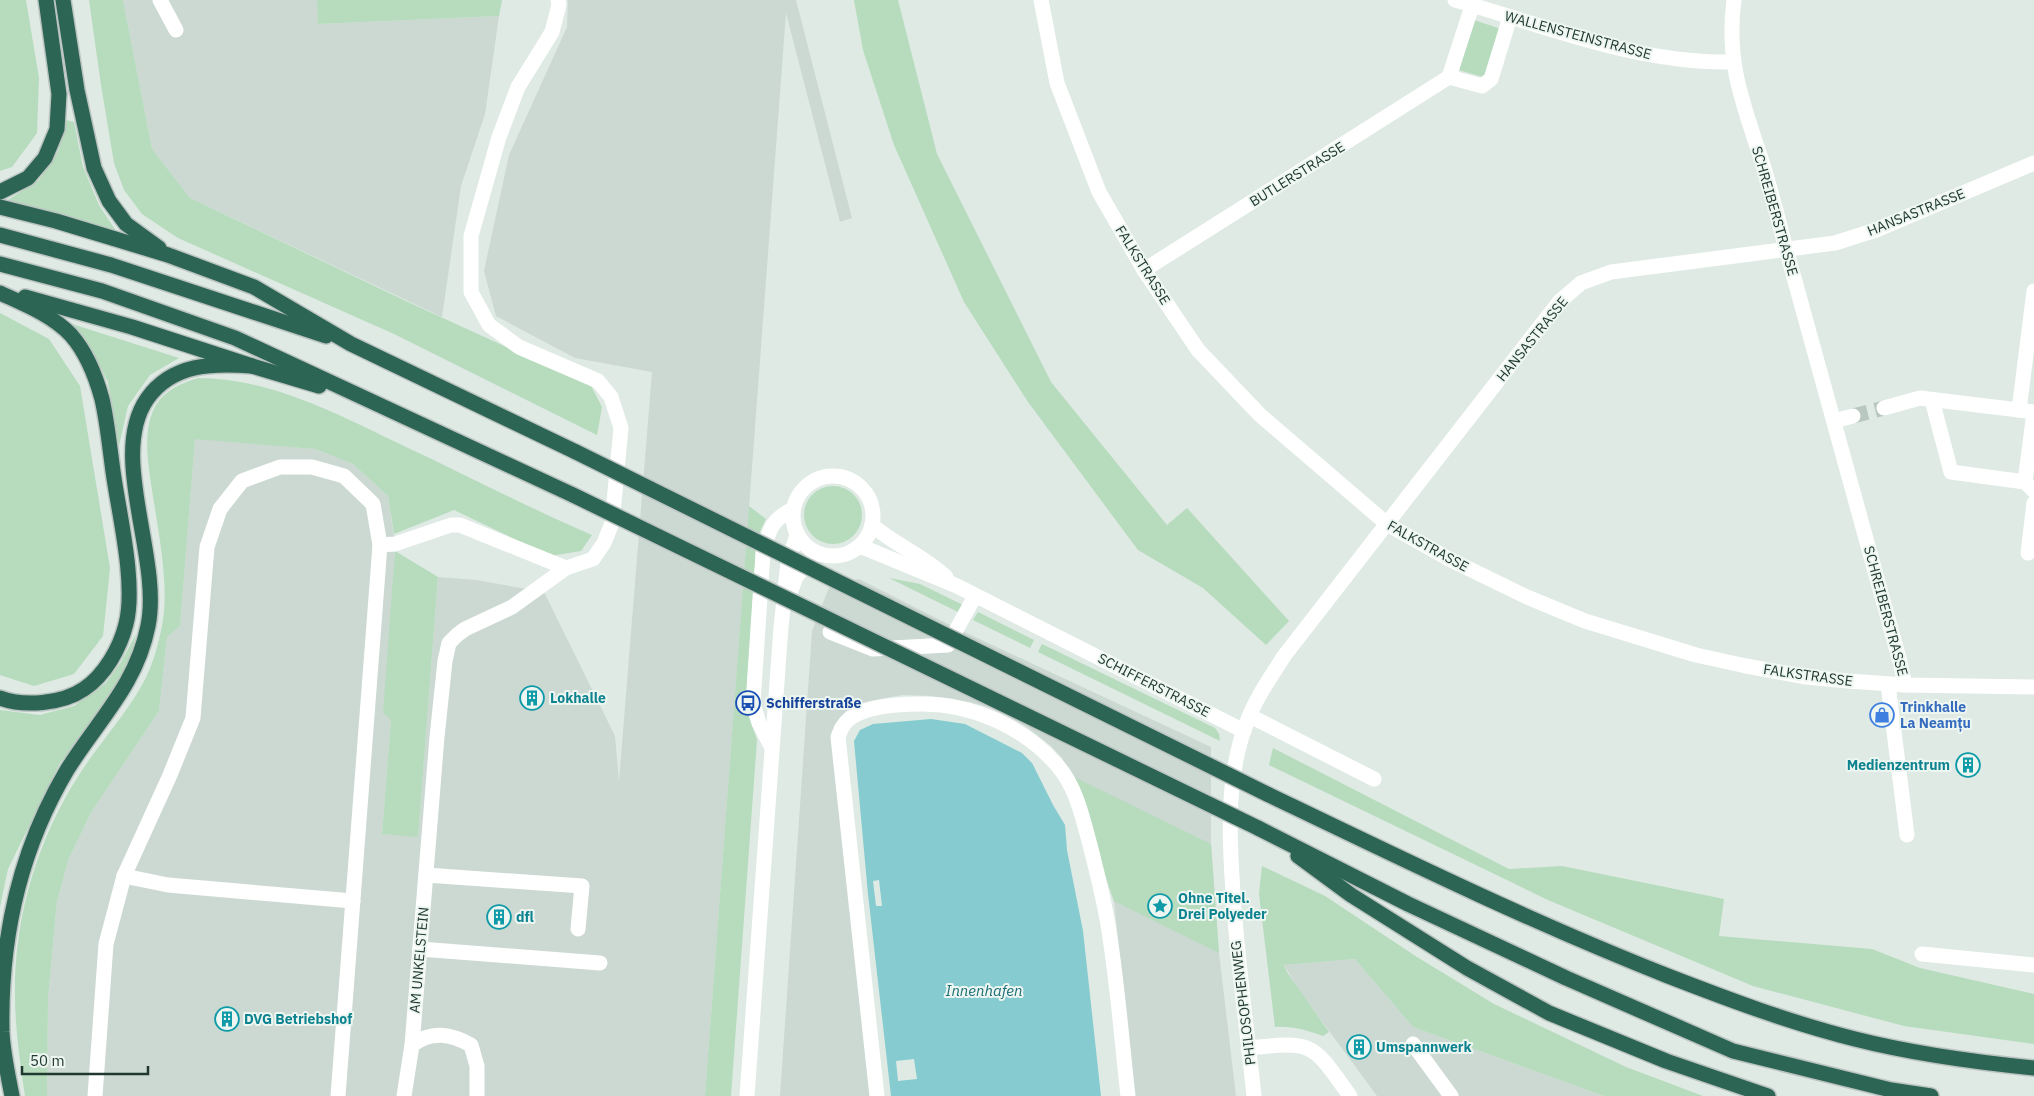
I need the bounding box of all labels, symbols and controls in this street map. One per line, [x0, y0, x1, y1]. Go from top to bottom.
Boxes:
street label: WALLENSTEINSTRASSE [1503, 7, 1653, 63]
street label: BUTLERSTRASSE [1246, 137, 1348, 211]
street label: SCHREIBERSTRASSE [1748, 144, 1802, 278]
street label: HANSASTRASSE [1864, 184, 1968, 240]
street label: FALKSTRASSE [1111, 222, 1175, 308]
street label: HANSASTRASSE [1492, 293, 1572, 385]
street label: FALKSTRASSE [1384, 516, 1472, 576]
street label: SCHREIBERSTRASSE [1860, 544, 1912, 678]
street label: SCHIFFERSTRASSE [1095, 649, 1213, 721]
street label: FALKSTRASSE [1762, 660, 1854, 690]
building icon: Lokhalle [519, 685, 545, 711]
place label: Lokhalle [550, 689, 606, 707]
bus stop icon: Schifferstraße [735, 690, 761, 716]
place label: Schifferstraße [766, 694, 861, 712]
place label: Trinkhalle La Neamțu [1900, 698, 1971, 732]
shop icon: Trinkhalle La Neamțu [1869, 702, 1895, 728]
building icon: Medienzentrum [1955, 752, 1981, 778]
place label: Medienzentrum [1847, 756, 1950, 774]
place label: Ohne Titel. Drei Polyeder [1178, 889, 1267, 923]
place icon: Ohne Titel. Drei Polyeder [1147, 893, 1173, 919]
building icon: dfl [486, 904, 512, 930]
street label: AM UNKELSTEIN [405, 906, 433, 1014]
place label: dfl [516, 908, 534, 926]
street label: PHILOSOPHENWEG [1226, 940, 1260, 1066]
water label: Innenhafen [946, 981, 1022, 1000]
building icon: DVG Betriebshof [214, 1006, 240, 1032]
place label: DVG Betriebshof [244, 1010, 352, 1028]
building icon: Umspannwerk [1346, 1034, 1372, 1060]
place label: Umspannwerk [1376, 1038, 1473, 1056]
scale bar [22, 1044, 149, 1076]
text: 50 m [30, 1051, 65, 1070]

